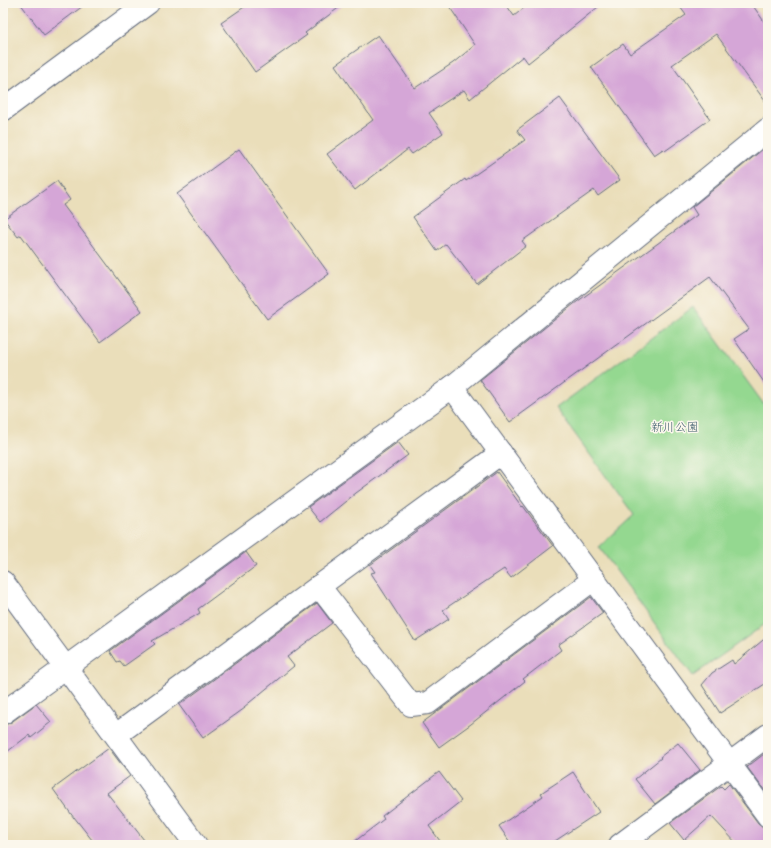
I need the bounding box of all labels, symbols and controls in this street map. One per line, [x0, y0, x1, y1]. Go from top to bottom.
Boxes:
park label: 新川公園 [651, 419, 699, 435]

